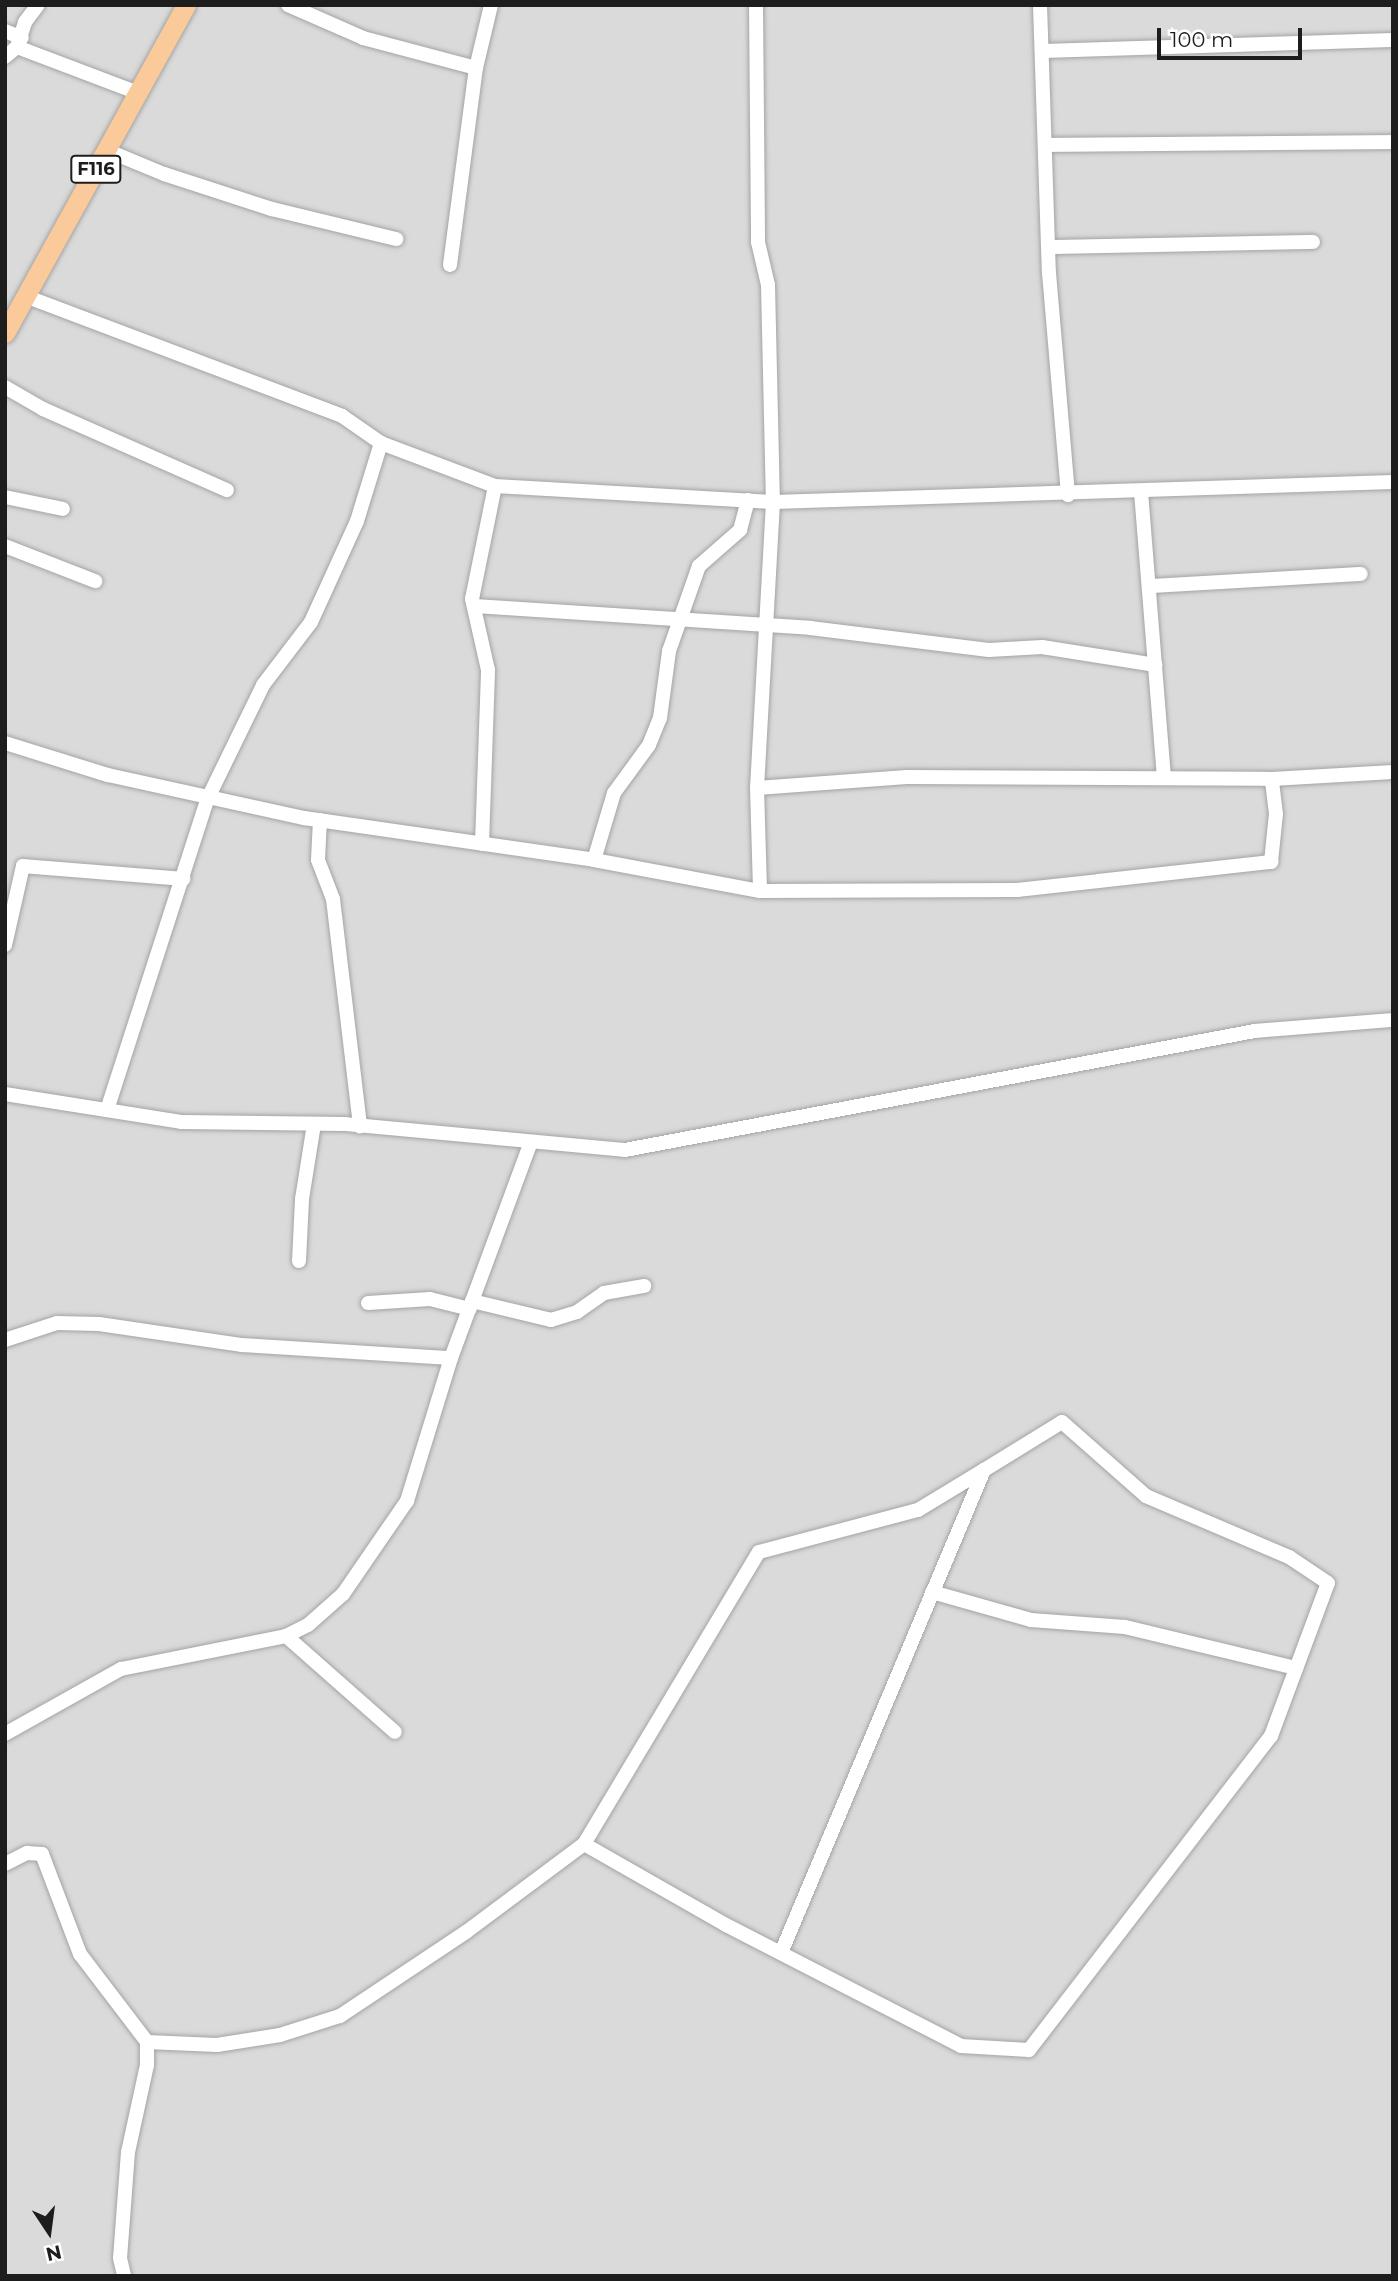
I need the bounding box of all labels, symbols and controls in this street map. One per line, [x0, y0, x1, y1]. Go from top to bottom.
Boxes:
scale bar [1160, 14, 1305, 58]
text: 100 m [1170, 27, 1233, 52]
road number: F116 [70, 154, 122, 184]
north arrow [14, 2197, 84, 2267]
text: N [44, 2240, 64, 2266]

